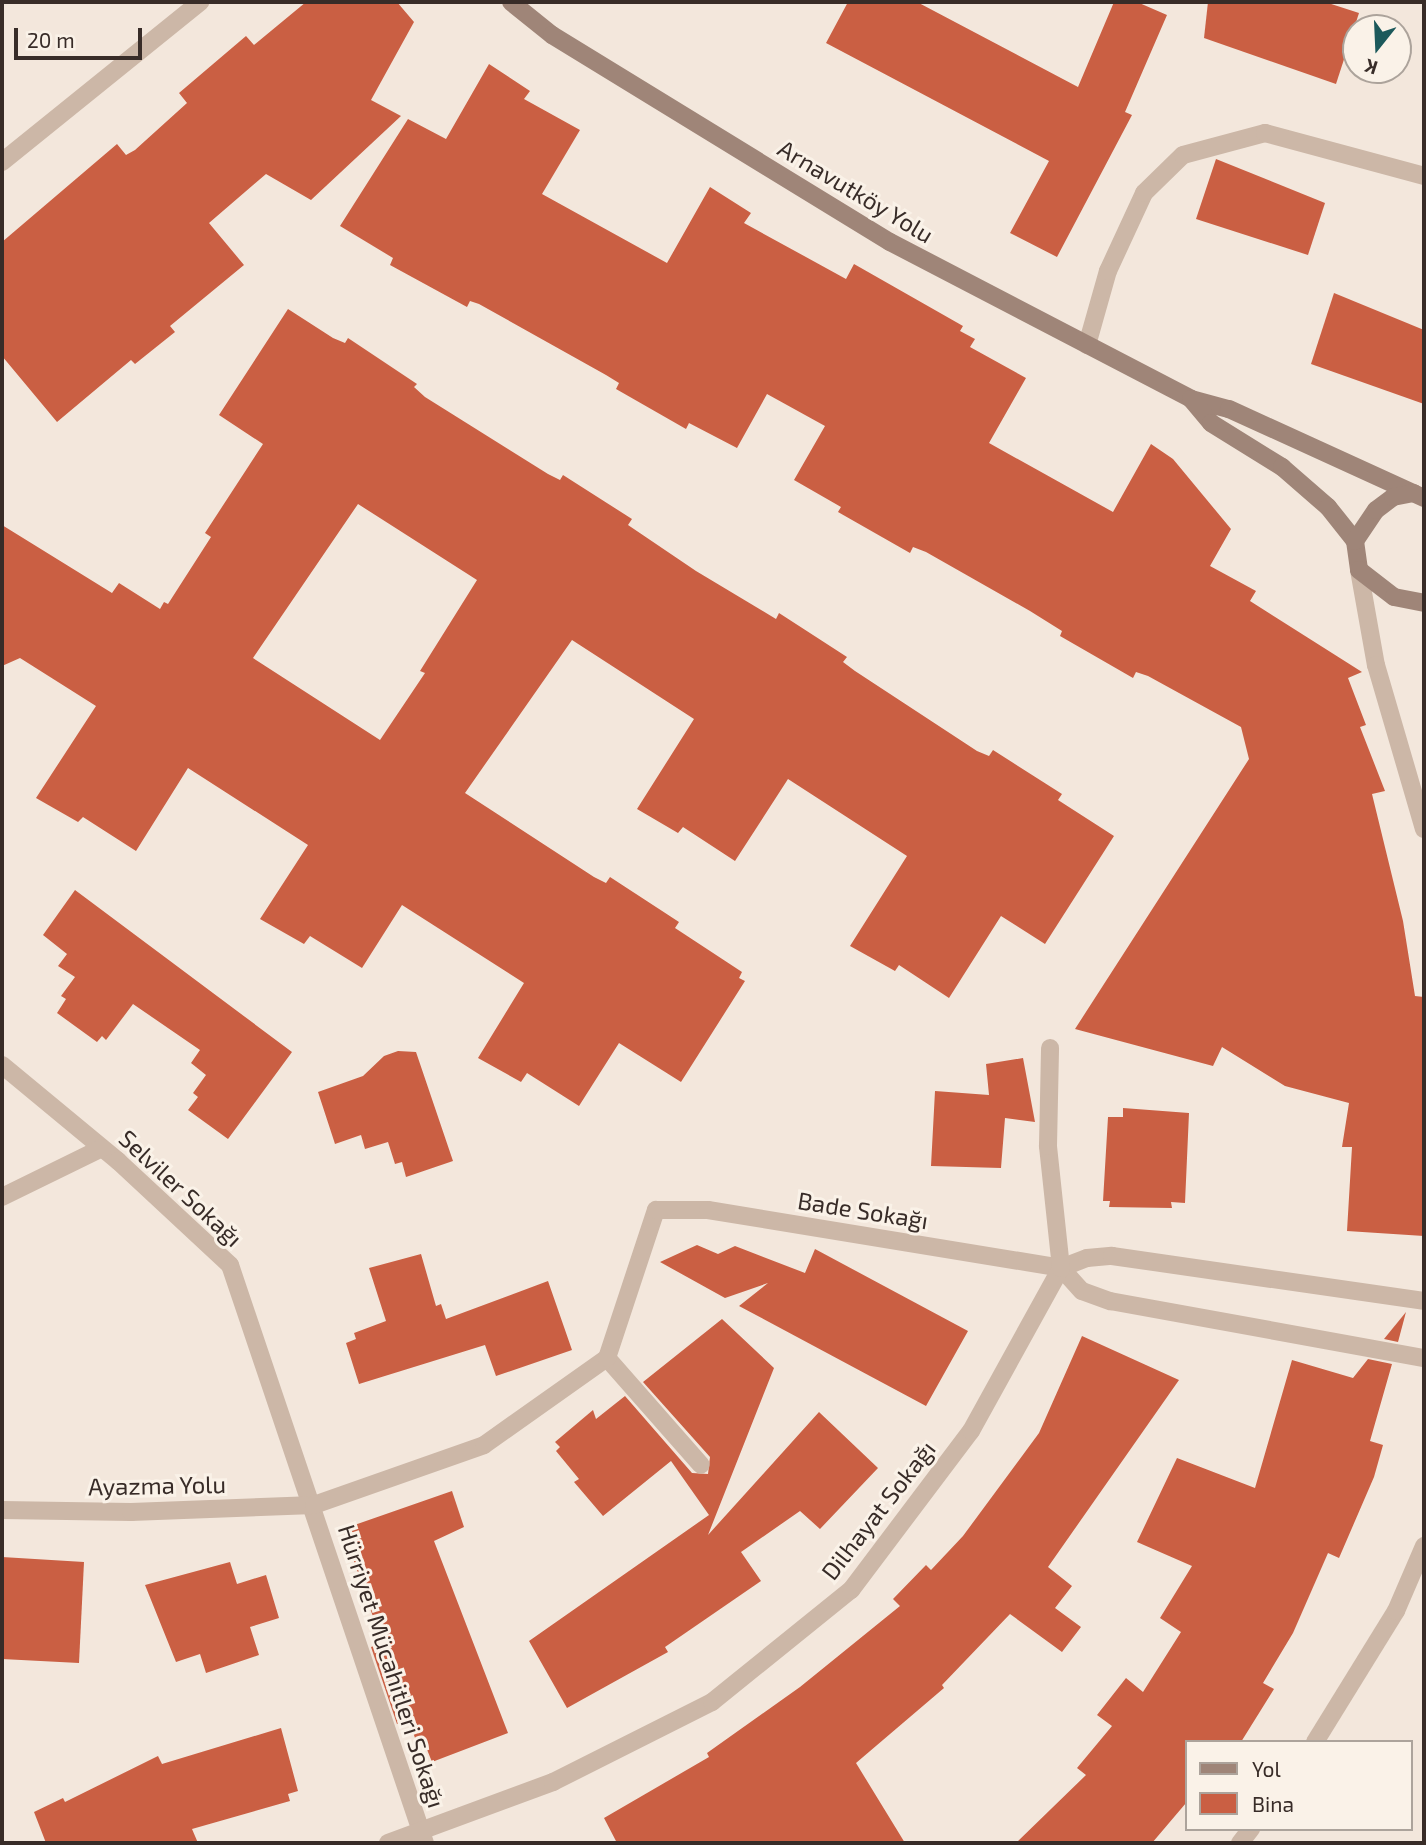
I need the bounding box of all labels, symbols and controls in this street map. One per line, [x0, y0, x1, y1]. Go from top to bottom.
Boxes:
scale bar [18, 14, 145, 58]
north arrow [1342, 14, 1412, 84]
text: 20 m [27, 27, 75, 52]
text: K [1362, 55, 1380, 80]
street label: Arnavutköy Yolu [773, 133, 939, 249]
street label: Selviler Sokağı [113, 1123, 249, 1253]
street label: Bade Sokağı [796, 1185, 930, 1235]
street label: Dilhayat Sokağı [815, 1435, 941, 1585]
street label: Ayazma Yolu [87, 1469, 227, 1501]
street label: Hürriyet Mücahitleri Sokağı [333, 1521, 451, 1811]
legend [1184, 1740, 1412, 1831]
text: Yol [1252, 1756, 1281, 1781]
text: Bina [1252, 1791, 1294, 1816]

